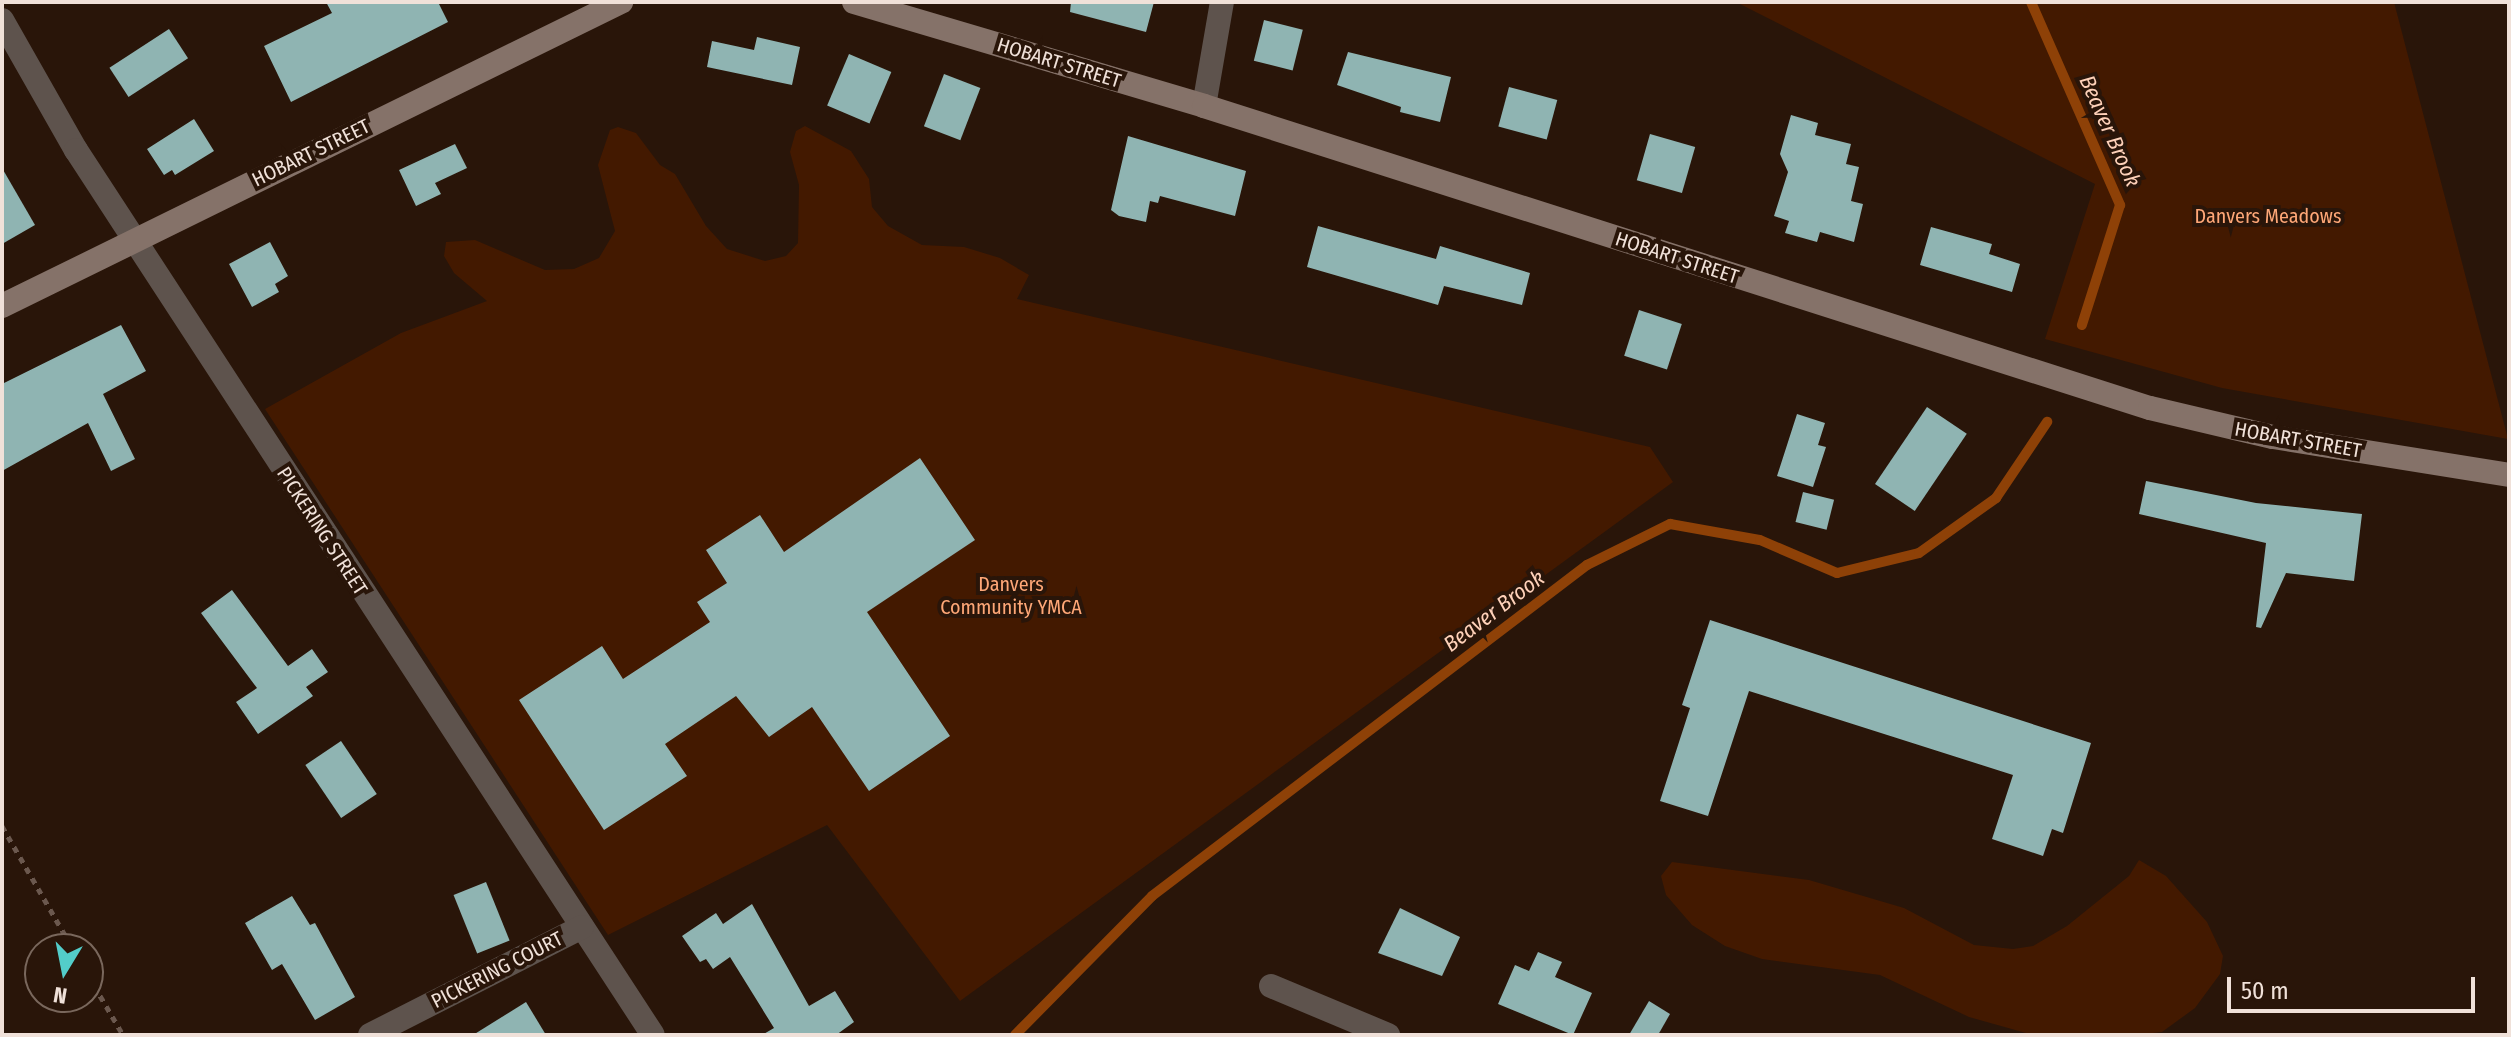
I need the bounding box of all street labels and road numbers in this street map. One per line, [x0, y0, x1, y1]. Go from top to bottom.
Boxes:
street label: HOBART STREET [994, 33, 1124, 93]
street label: HOBART STREET [248, 114, 374, 192]
street label: HOBART STREET [1612, 227, 1742, 289]
street label: HOBART STREET [2233, 417, 2363, 463]
street label: PICKERING STREET [272, 462, 372, 600]
street label: PICKERING COURT [427, 927, 567, 1013]

